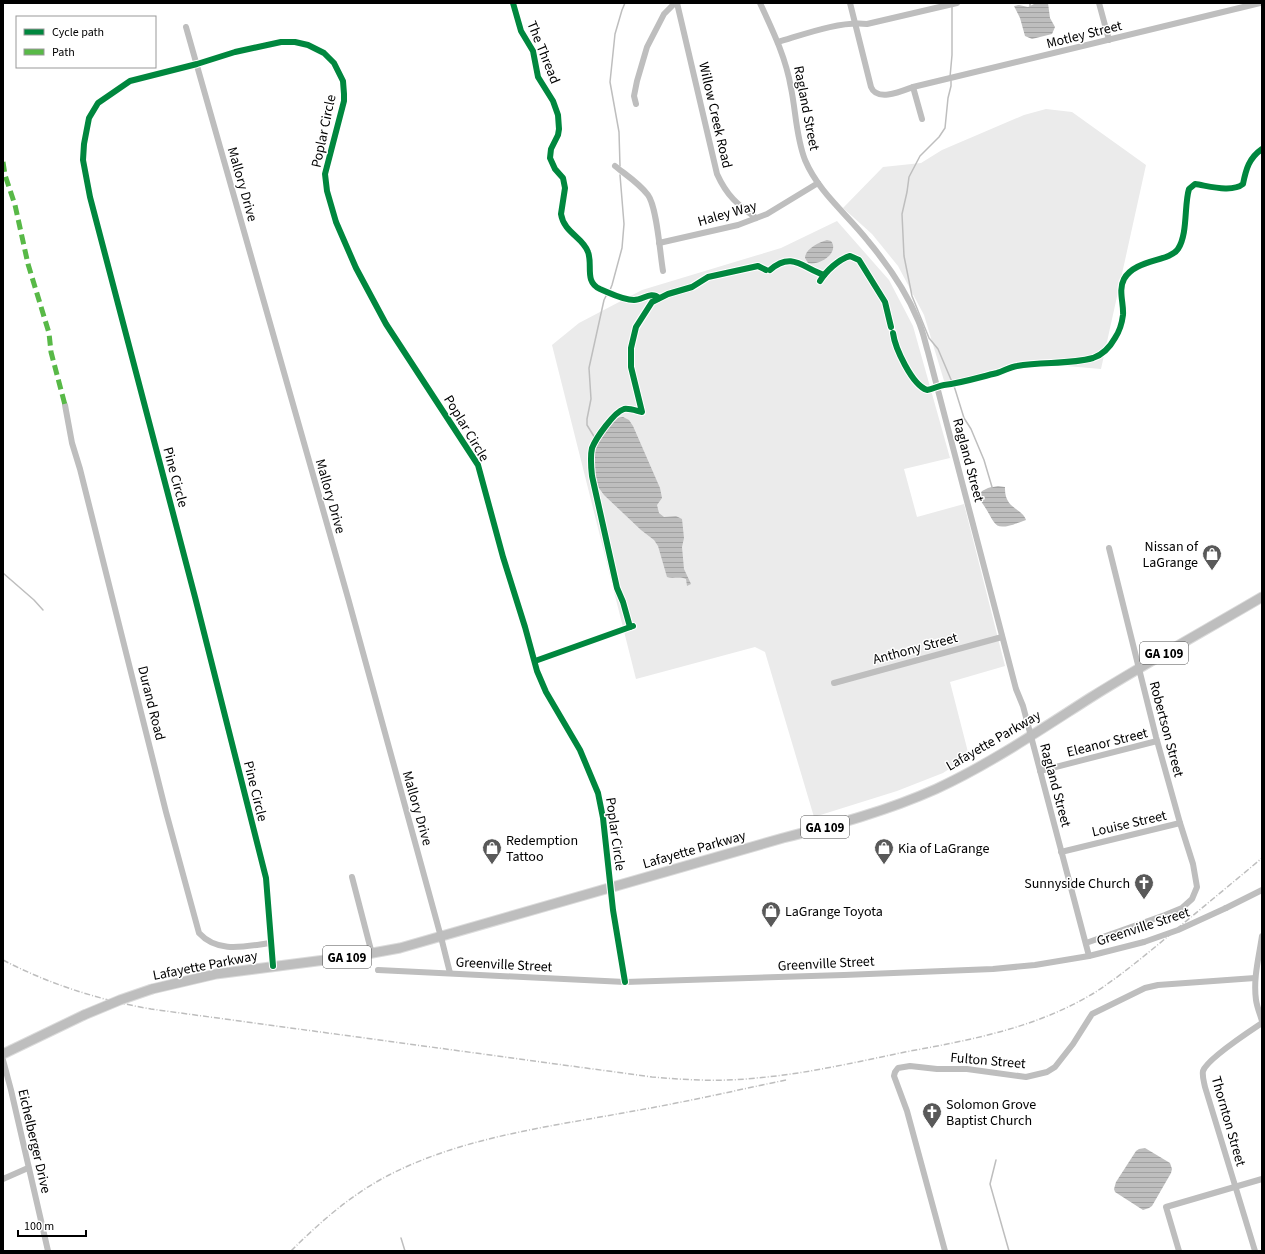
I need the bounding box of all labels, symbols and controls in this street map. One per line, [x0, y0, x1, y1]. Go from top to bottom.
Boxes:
legend [16, 16, 156, 68]
street label: Motley Street [1044, 16, 1124, 54]
street label: The Thread [521, 18, 565, 87]
text: Cycle path [52, 24, 104, 41]
text: Path [52, 44, 75, 61]
street label: Willow Creek Road [693, 60, 737, 170]
street label: Ragland Street [788, 64, 824, 153]
street label: Poplar Circle [306, 93, 341, 170]
street label: Mallory Drive [222, 145, 262, 224]
street label: Haley Way [695, 196, 760, 232]
street label: Poplar Circle [438, 392, 494, 466]
street label: Ragland Street [947, 416, 989, 505]
street label: Pine Circle [157, 445, 193, 510]
street label: Mallory Drive [310, 457, 350, 536]
place label: Nissan of LaGrange [1142, 537, 1199, 573]
shop icon: Nissan of LaGrange [1201, 543, 1223, 571]
street label: Anthony Street [871, 628, 960, 670]
road number: GA 109 [1140, 642, 1188, 664]
street label: Durand Road [132, 664, 170, 743]
street label: Robertson Street [1144, 679, 1189, 780]
street label: Lafayette Parkway [942, 705, 1045, 776]
street label: Eleanor Street [1065, 723, 1150, 763]
street label: Ragland Street [1034, 741, 1076, 830]
street label: Pine Circle [238, 759, 272, 824]
street label: Mallory Drive [397, 769, 437, 848]
street label: Poplar Circle [600, 796, 630, 872]
street label: Louise Street [1090, 806, 1169, 842]
road number: GA 109 [801, 816, 849, 838]
street label: Lafayette Parkway [640, 826, 749, 874]
place label: Redemption Tattoo [506, 831, 578, 867]
shop icon: Redemption Tattoo [481, 837, 503, 865]
shop icon: Kia of LaGrange [873, 837, 895, 865]
place label: Kia of LaGrange [898, 839, 989, 859]
church icon: Sunnyside Church [1133, 872, 1155, 900]
place label: Sunnyside Church [1024, 874, 1130, 894]
shop icon: LaGrange Toyota [760, 900, 782, 928]
place label: LaGrange Toyota [785, 902, 883, 922]
street label: Greenville Street [1094, 902, 1193, 951]
street label: Lafayette Parkway [151, 946, 260, 986]
road number: GA 109 [323, 946, 371, 968]
street label: Greenville Street [777, 951, 875, 977]
street label: Greenville Street [455, 952, 553, 978]
street label: Fulton Street [949, 1048, 1027, 1074]
street label: Thornton Street [1206, 1074, 1251, 1169]
street label: Eichelberger Drive [12, 1087, 56, 1195]
place label: Solomon Grove Baptist Church [946, 1095, 1036, 1131]
church icon: Solomon Grove Baptist Church [921, 1101, 943, 1129]
scale bar [18, 1212, 86, 1238]
text: 100 m [24, 1218, 54, 1235]

